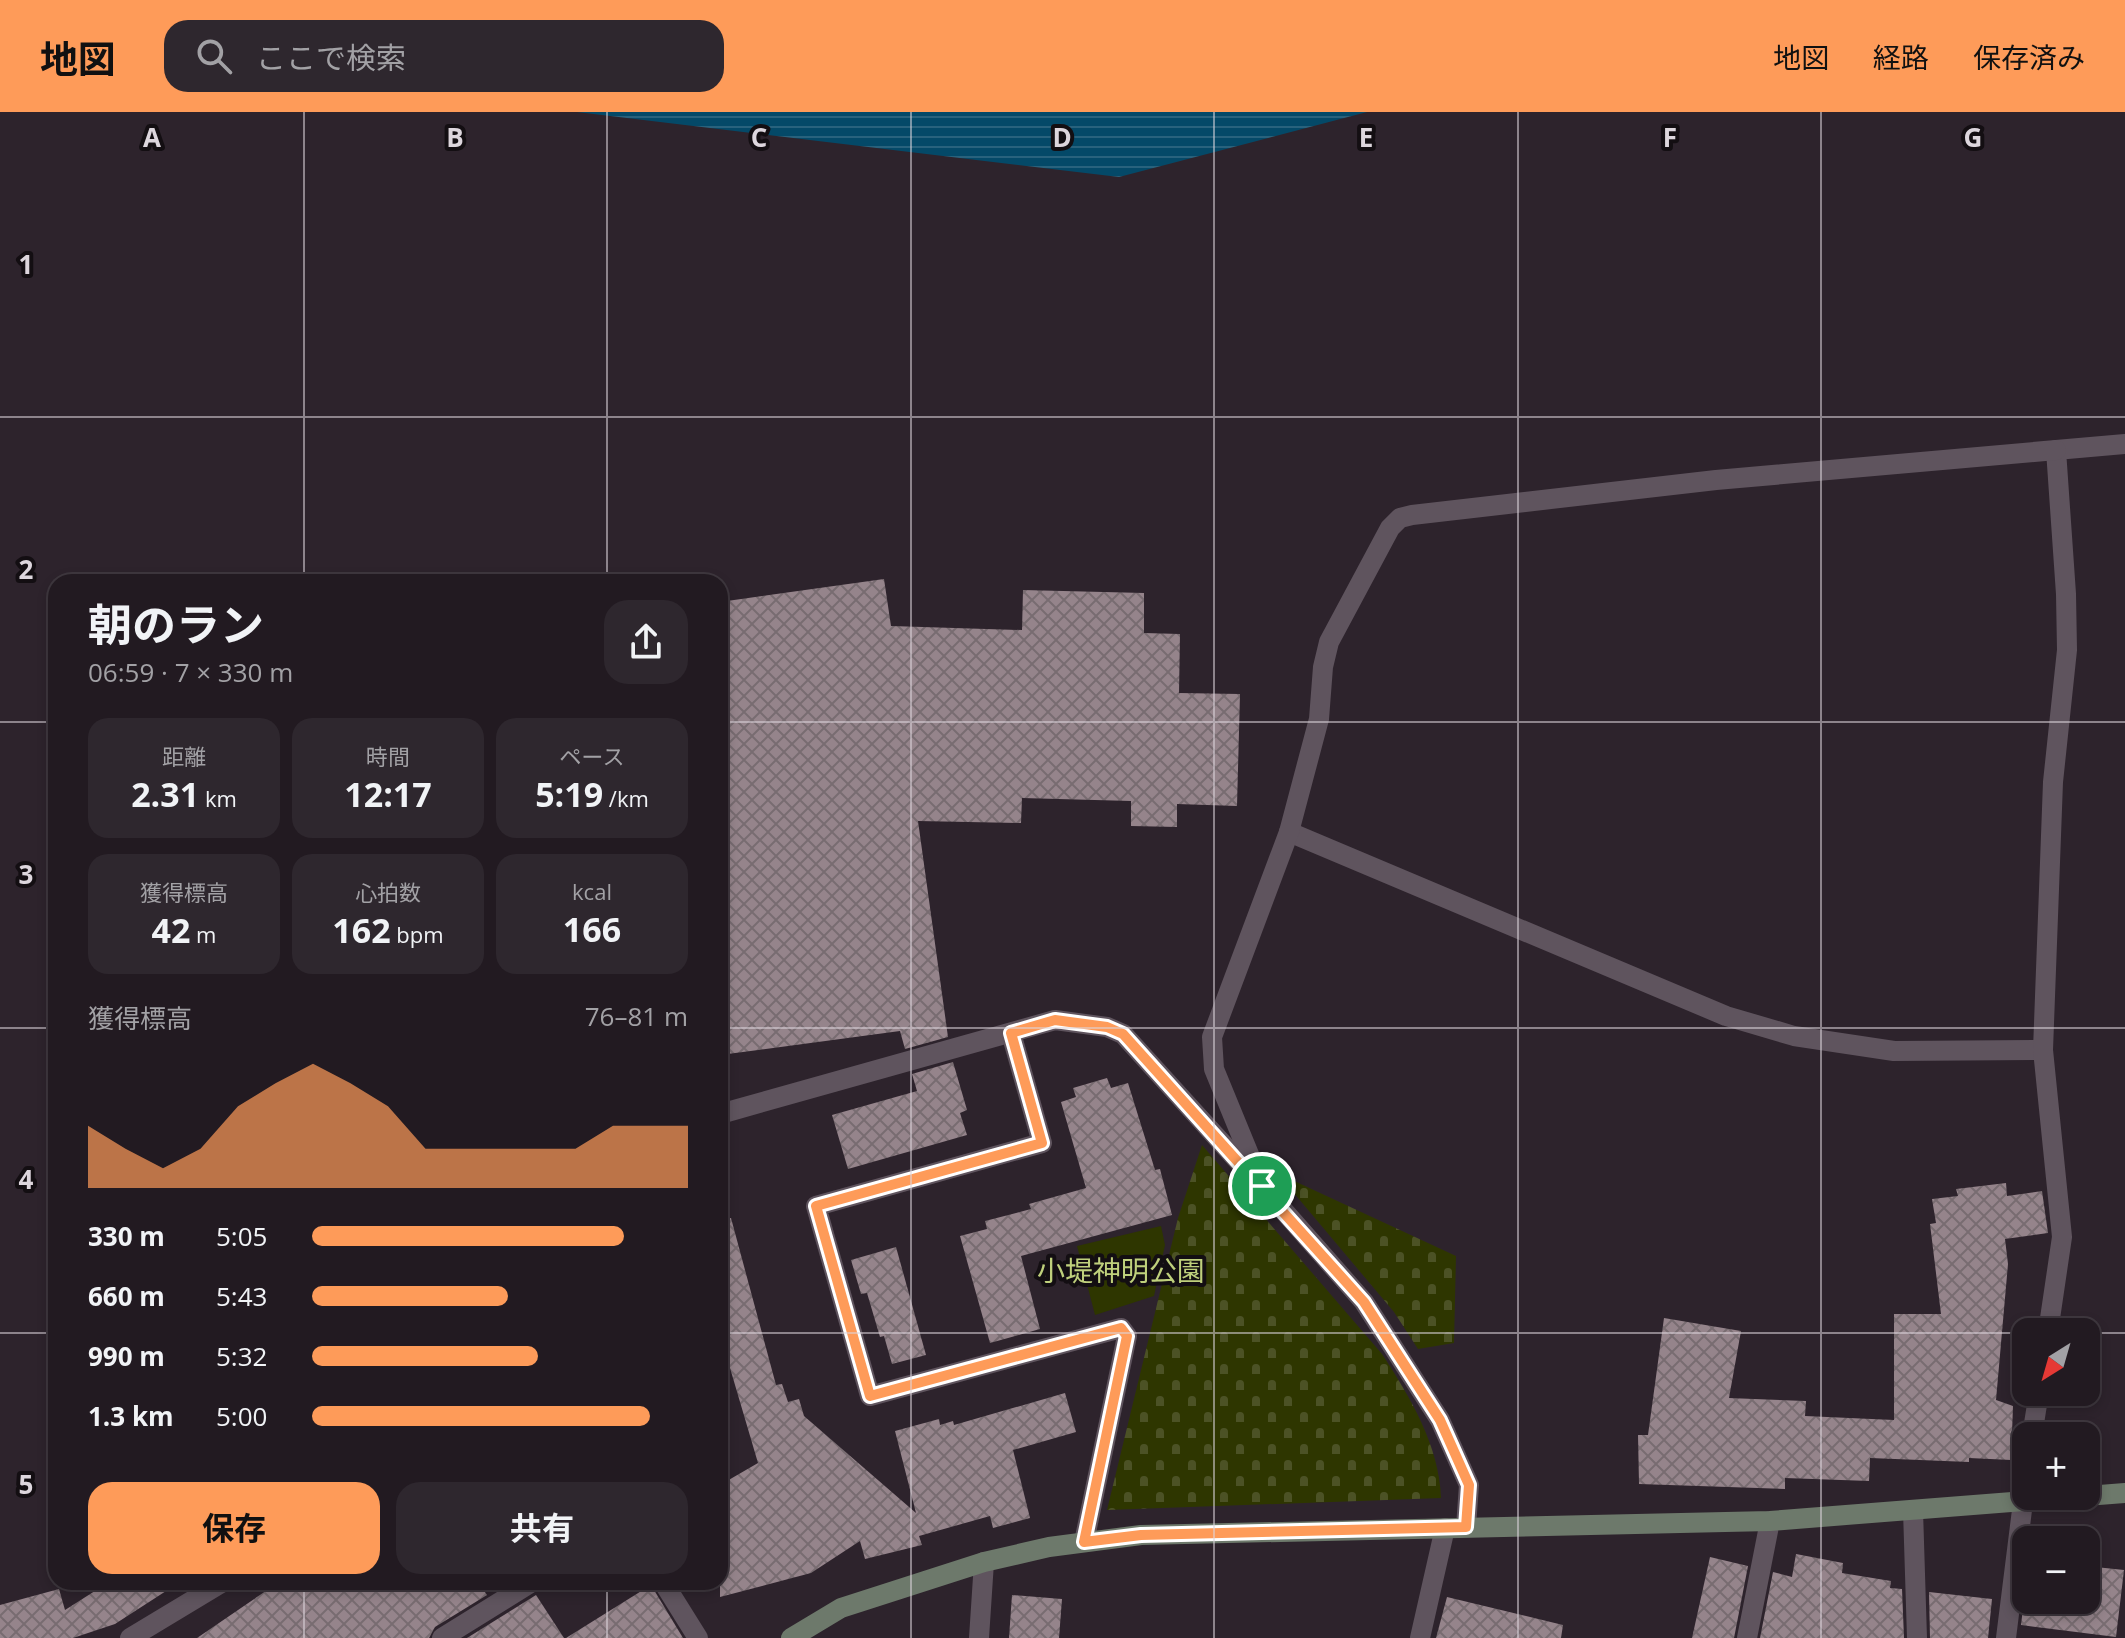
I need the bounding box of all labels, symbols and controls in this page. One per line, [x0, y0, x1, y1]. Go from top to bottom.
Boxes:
search box [164, 20, 724, 92]
text: 地図 [40, 32, 116, 84]
icon: search [192, 34, 236, 78]
text: ここで検索 [256, 37, 406, 78]
text: 地図 [1773, 38, 1829, 76]
text: 経路 [1873, 38, 1929, 76]
text: 保存済み [1973, 38, 2085, 76]
text: A [143, 119, 161, 155]
text: B [446, 119, 464, 155]
text: C [751, 119, 767, 155]
text: D [1052, 119, 1072, 155]
text: E [1359, 119, 1373, 155]
text: F [1663, 119, 1677, 155]
text: G [1964, 119, 1982, 155]
text: 1 [19, 246, 33, 282]
text: 2 [19, 551, 34, 587]
text: 朝のラン [88, 594, 264, 654]
button: share [604, 600, 688, 684]
text: 06:59 · 7 × 330 m [88, 654, 293, 690]
text: 距離 [162, 741, 206, 771]
text: 時間 [366, 741, 410, 771]
text: ペース [560, 741, 624, 771]
text: 2.31 [131, 771, 199, 817]
text: 12:17 [344, 771, 432, 817]
text: 5:19 [535, 771, 603, 817]
text: km [199, 783, 237, 813]
text: /km [603, 783, 649, 813]
text: 3 [19, 856, 33, 892]
text: kcal [572, 876, 612, 906]
text: 獲得標高 [140, 877, 228, 907]
text: 心拍数 [355, 877, 421, 907]
text: 166 [563, 906, 621, 952]
text: 42 [152, 907, 190, 953]
text: 162 [332, 907, 391, 953]
text: m [190, 919, 216, 949]
text: bpm [391, 919, 444, 949]
text: 76–81 m [585, 998, 688, 1034]
text: 獲得標高 [88, 1000, 192, 1036]
pin [1228, 1152, 1296, 1220]
text: 4 [19, 1161, 34, 1197]
icon: arrive [1240, 1164, 1284, 1208]
text: 330 m [88, 1218, 165, 1254]
text: 5:05 [216, 1218, 267, 1254]
park label: 小堤神明公園 [1037, 1251, 1205, 1289]
text: 660 m [88, 1278, 165, 1314]
text: 5:43 [216, 1278, 267, 1314]
north arrow [2012, 1318, 2100, 1406]
map controls [2012, 1318, 2100, 1614]
text: 990 m [88, 1338, 165, 1374]
text: 5:32 [216, 1338, 267, 1374]
text: 1.3 km [88, 1398, 174, 1434]
text: 5:00 [216, 1398, 267, 1434]
button: + [2012, 1422, 2100, 1510]
text: 5 [19, 1466, 33, 1502]
button: 保存 [88, 1482, 380, 1574]
button: 共有 [396, 1482, 688, 1574]
button: − [2012, 1526, 2100, 1614]

